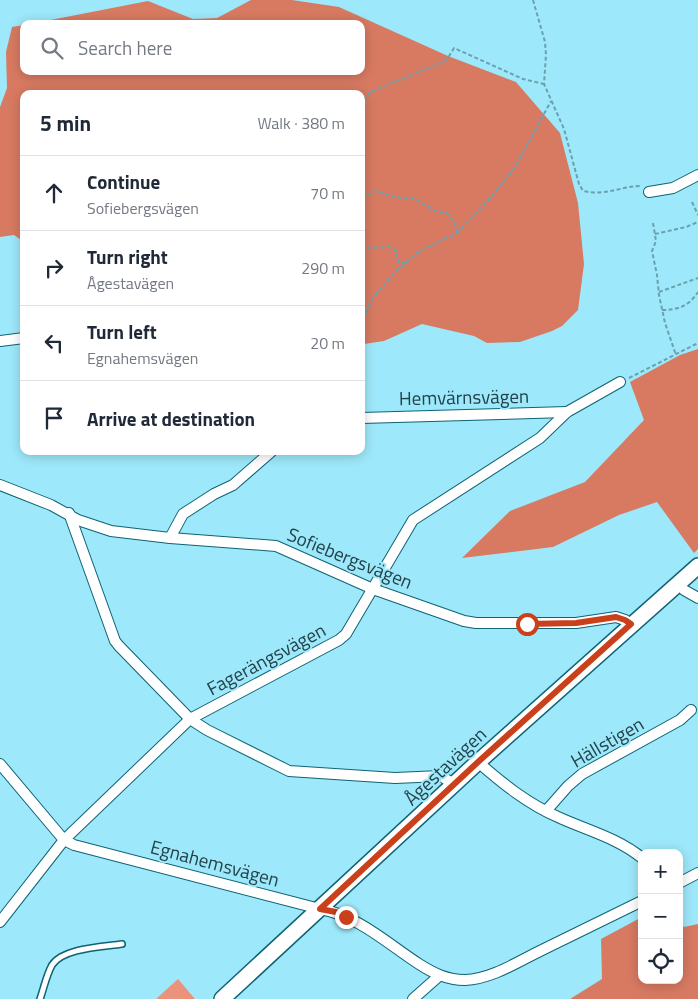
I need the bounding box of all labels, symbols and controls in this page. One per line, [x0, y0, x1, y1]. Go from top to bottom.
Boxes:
search box [20, 20, 365, 75]
text: Search here [78, 33, 172, 62]
icon: search [38, 34, 66, 62]
text: 5 min [40, 107, 91, 139]
text: Walk · 380 m [257, 111, 345, 135]
text: Continue [87, 167, 160, 196]
icon: ahead [40, 179, 68, 207]
text: 70 m [310, 181, 345, 205]
text: Sofiebergsvägen [87, 196, 199, 220]
text: Turn right [87, 242, 168, 271]
icon: right [40, 254, 68, 282]
text: 290 m [301, 256, 345, 280]
text: Ågestavägen [87, 271, 174, 295]
text: Turn left [87, 317, 157, 346]
icon: left [40, 329, 68, 357]
text: 20 m [310, 331, 345, 355]
text: Egnahemsvägen [87, 346, 198, 370]
street label: Hemvärnsvägen [399, 381, 529, 412]
icon: arrive [40, 404, 68, 432]
text: Arrive at destination [87, 404, 255, 433]
street label: Sofiebergsvägen [283, 519, 417, 596]
route start [516, 613, 539, 636]
street label: Fagerängsvägen [201, 615, 330, 702]
street label: Hällstigen [565, 709, 649, 774]
street label: Ågestavägen [397, 720, 492, 812]
street label: Egnahemsvägen [148, 831, 283, 894]
map controls [638, 849, 683, 984]
button: + [638, 849, 683, 894]
button: − [638, 894, 683, 939]
route end [335, 906, 358, 929]
button: locate [638, 939, 683, 984]

